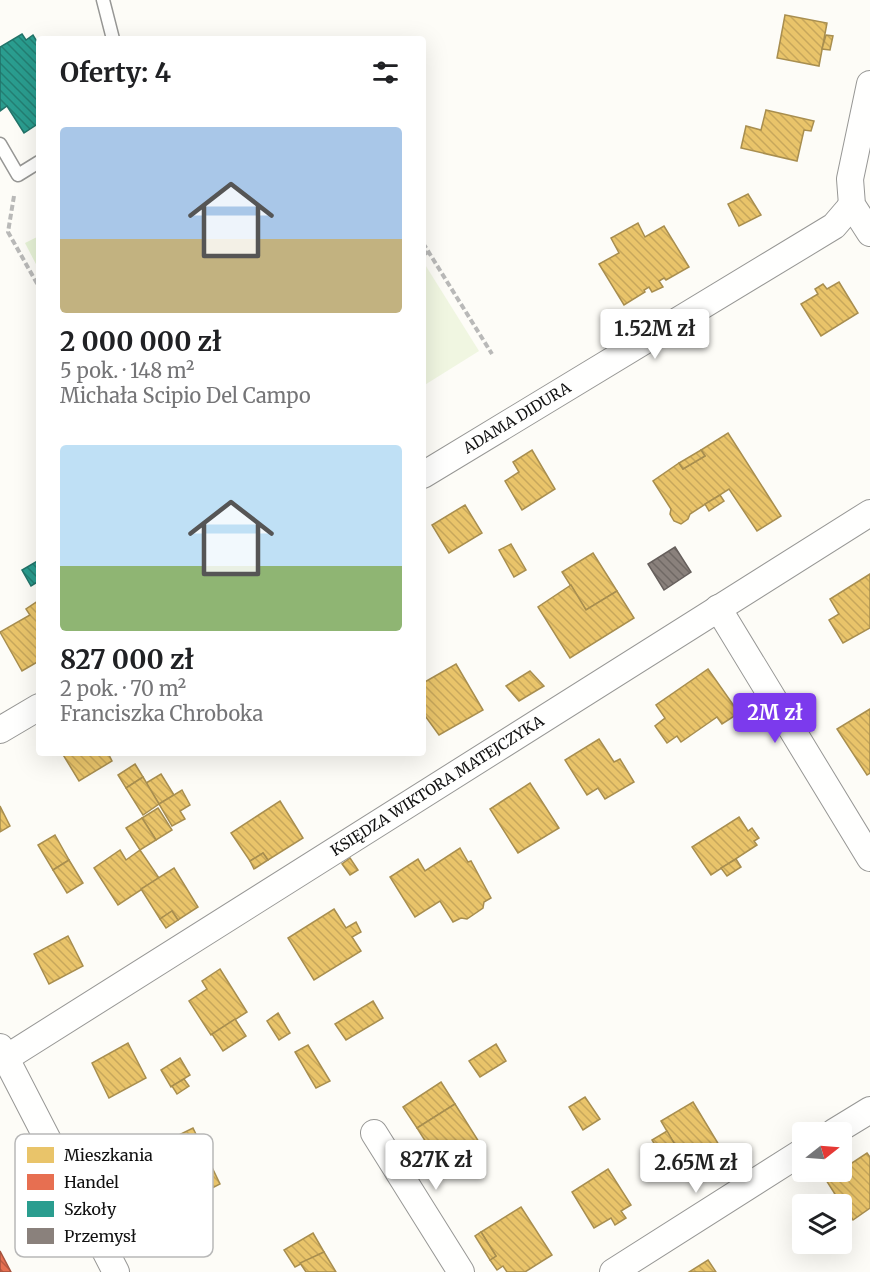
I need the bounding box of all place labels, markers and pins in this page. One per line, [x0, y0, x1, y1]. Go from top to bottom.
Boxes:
pin: 1.52M zł [593, 309, 717, 360]
pin: 2M zł [733, 693, 817, 744]
pin: 827K zł [381, 1140, 491, 1191]
pin: 2.65M zł [634, 1143, 758, 1194]

